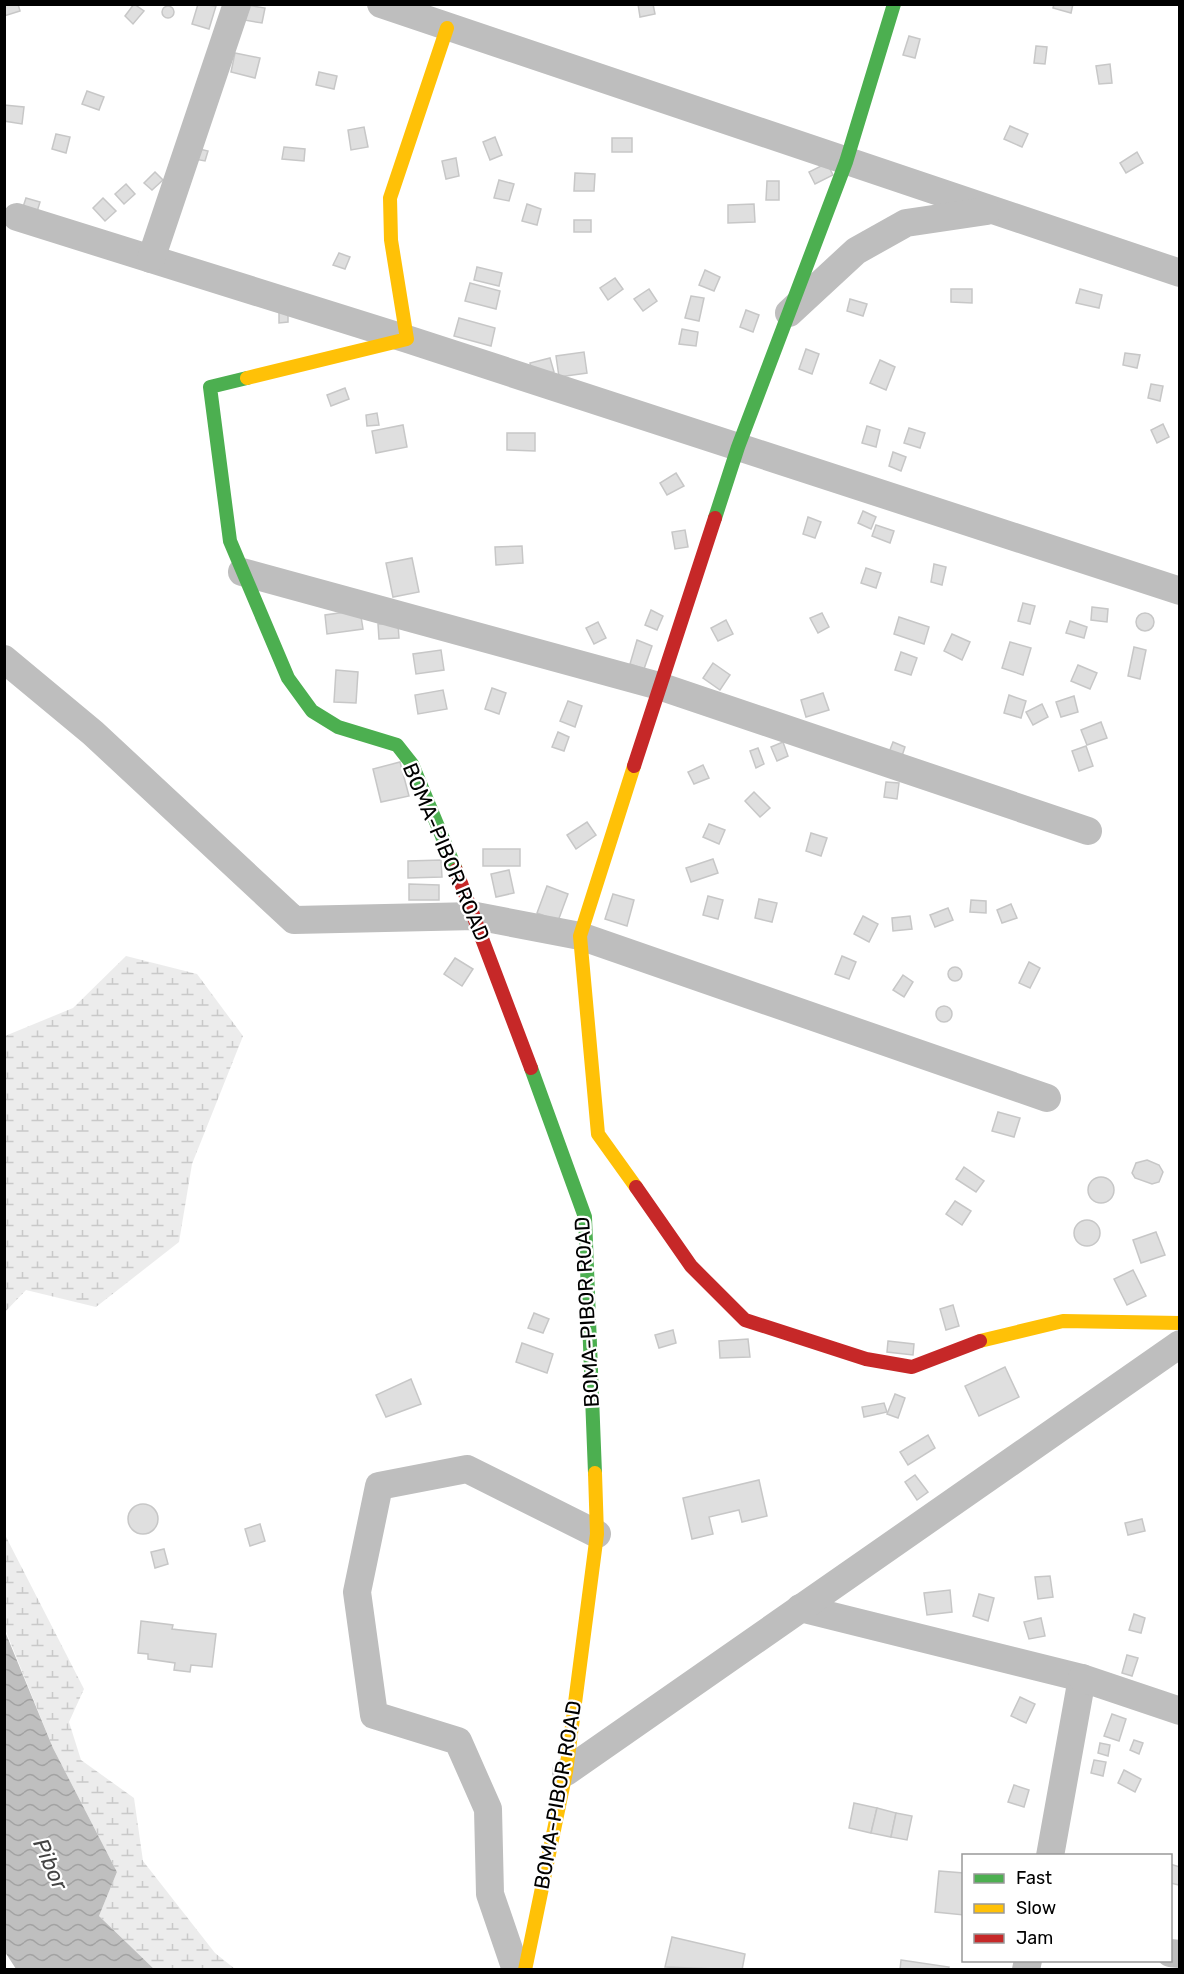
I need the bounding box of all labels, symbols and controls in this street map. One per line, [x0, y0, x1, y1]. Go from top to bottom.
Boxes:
street label: BOMA-PIBOR ROAD [398, 759, 495, 945]
street label: BOMA-PIBOR ROAD [569, 1216, 604, 1408]
street label: BOMA-PIBOR ROAD [529, 1699, 586, 1891]
water label: Pibor [27, 1834, 74, 1896]
legend [962, 1854, 1172, 1962]
text: Fast [1016, 1867, 1052, 1889]
text: Slow [1016, 1897, 1056, 1919]
text: Jam [1016, 1927, 1053, 1949]

